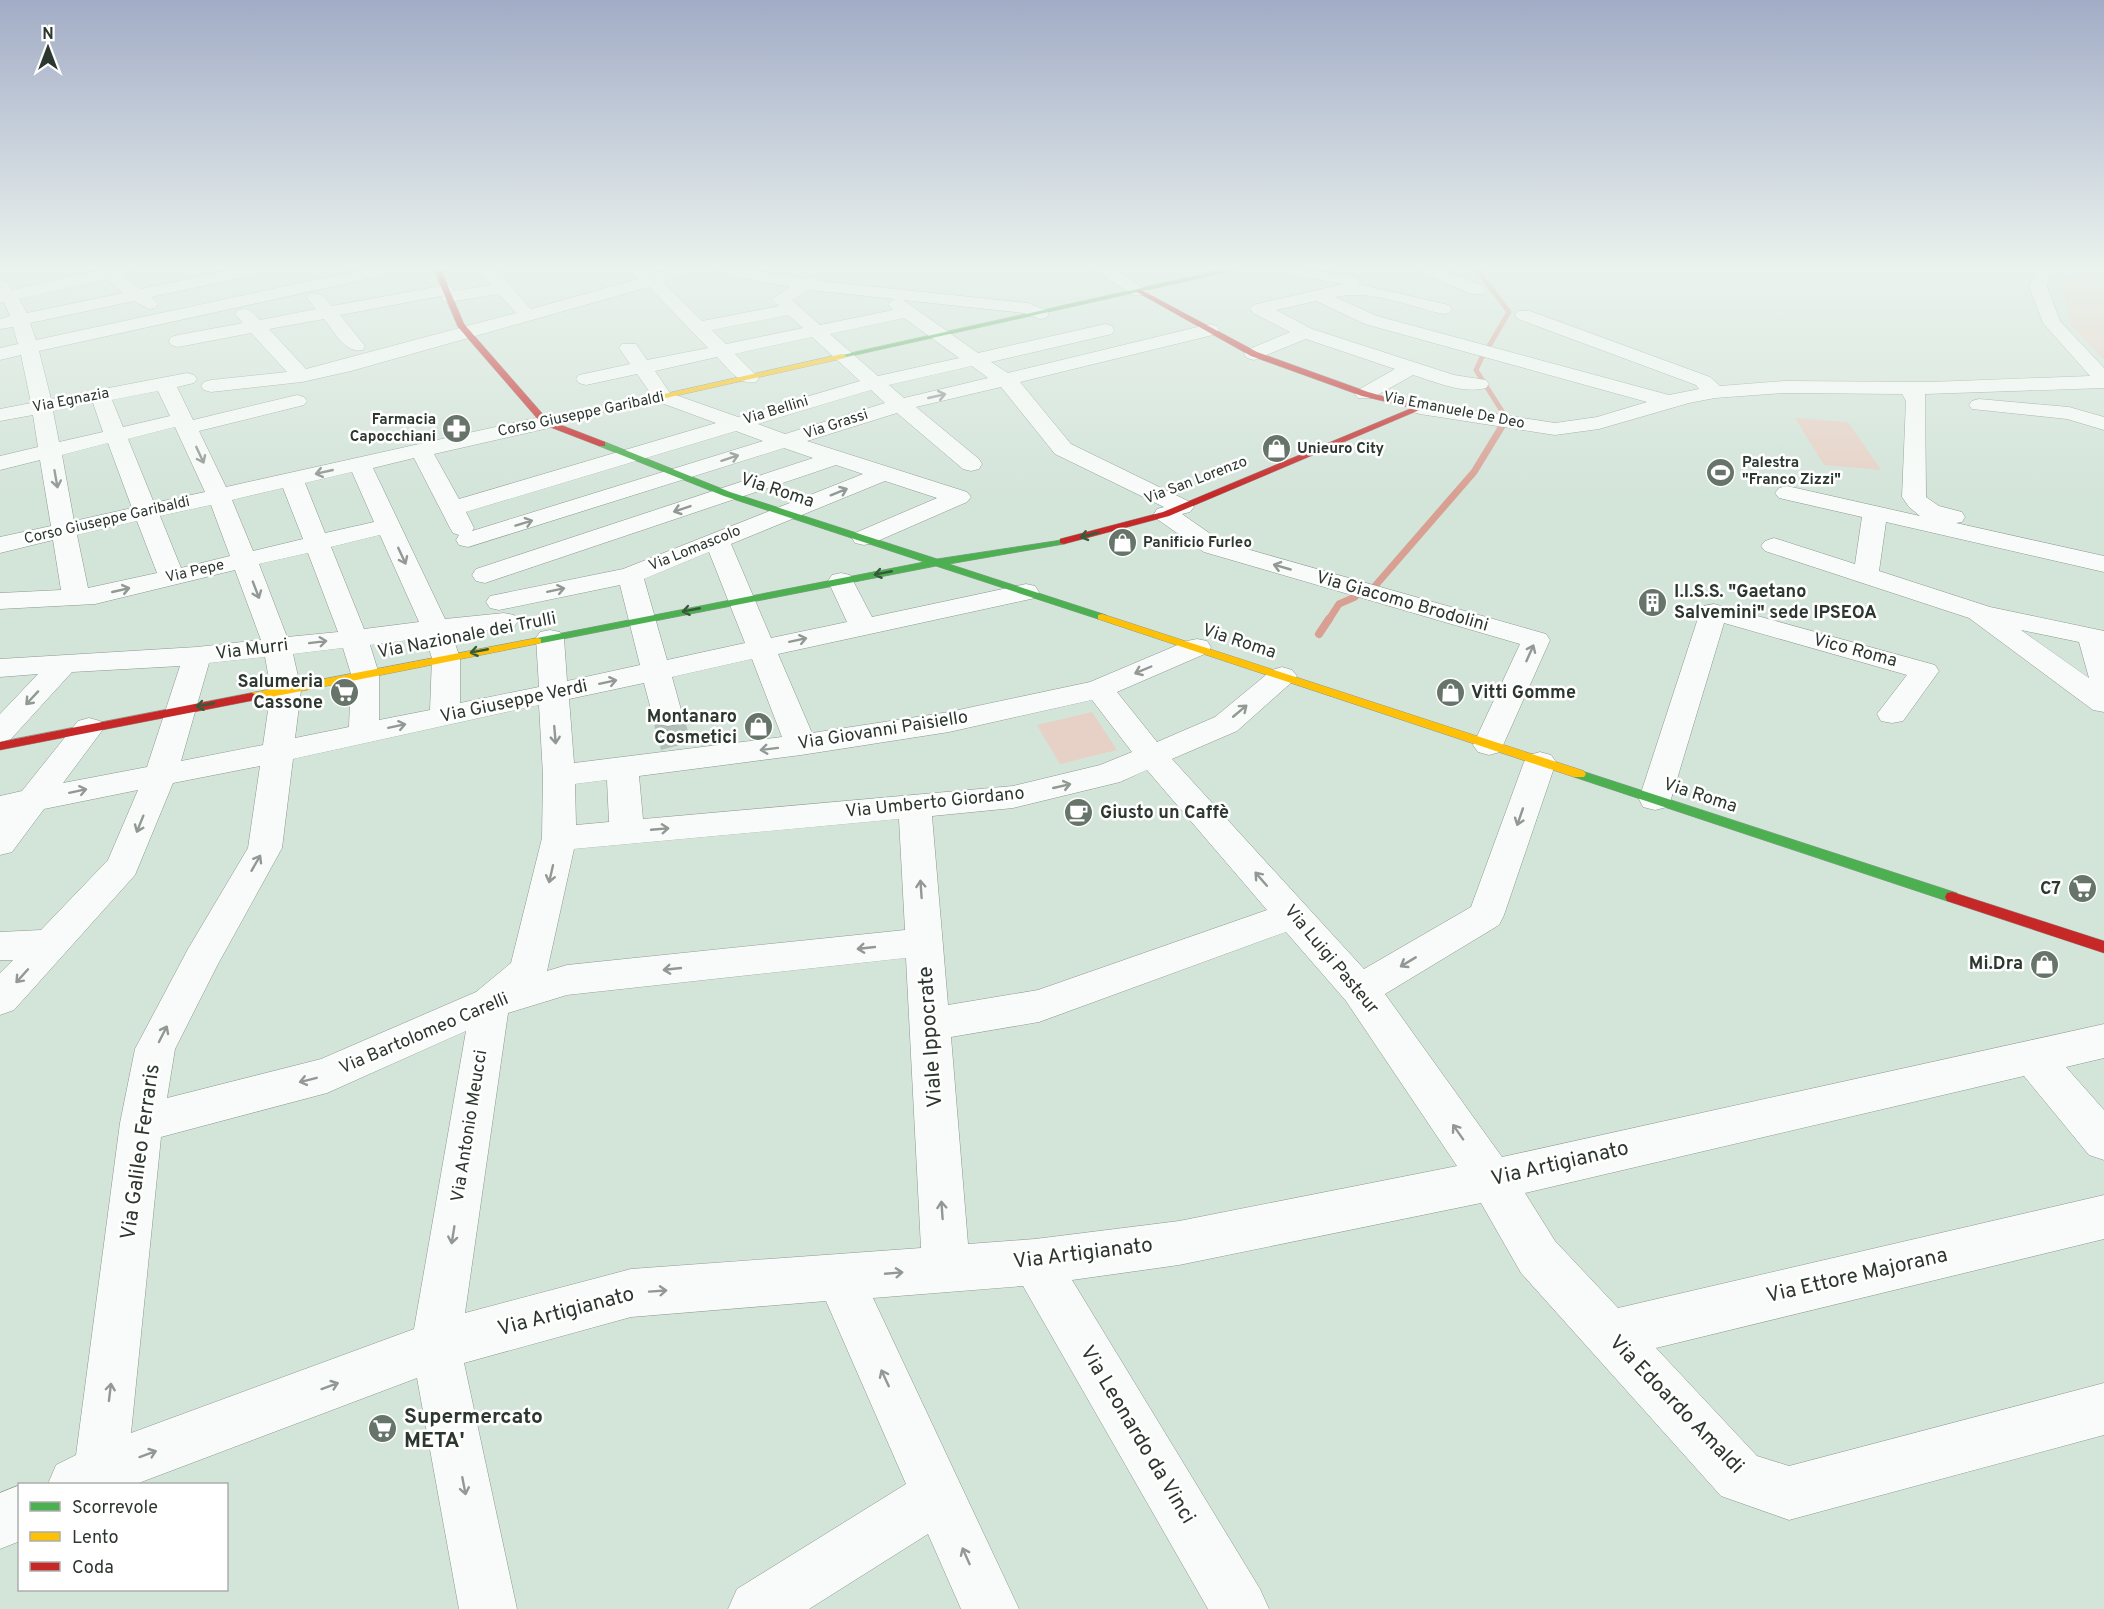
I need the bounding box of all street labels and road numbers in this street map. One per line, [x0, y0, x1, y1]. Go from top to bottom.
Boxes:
street label: Via Egnazia [31, 384, 111, 418]
street label: Corso Giuseppe Garibaldi [496, 388, 666, 442]
street label: Via Emanuele De Deo [1382, 388, 1526, 434]
street label: Via Bellini [741, 392, 811, 430]
street label: Via Grassi [801, 406, 871, 444]
street label: Via San Lorenzo [1142, 453, 1250, 509]
street label: Via Roma [737, 468, 817, 514]
street label: Corso Giuseppe Garibaldi [22, 493, 192, 549]
street label: Via Lomascolo [646, 522, 744, 576]
street label: Via Pepe [164, 556, 226, 588]
street label: Via Giacomo Brodolini [1313, 566, 1491, 638]
street label: Via Nazionale dei Trulli [376, 607, 558, 665]
street label: Via Roma [1199, 619, 1279, 665]
street label: Vico Roma [1810, 629, 1900, 673]
street label: Via Murri [214, 634, 290, 666]
street label: Via Giuseppe Verdi [438, 675, 590, 729]
street label: Via Giovanni Paisiello [796, 706, 970, 756]
street label: Via Roma [1660, 773, 1740, 819]
street label: Via Umberto Giordano [844, 782, 1026, 824]
street label: Via Luigi Pasteur [1278, 901, 1384, 1019]
street label: Viale Ippocrate [913, 965, 949, 1109]
street label: Via Bartolomeo Carelli [336, 988, 512, 1080]
street label: Via Antonio Meucci [447, 1048, 493, 1204]
street label: Via Galileo Ferraris [115, 1062, 167, 1242]
street label: Via Artigianato [1489, 1135, 1631, 1193]
street label: Via Artigianato [1012, 1232, 1154, 1276]
street label: Via Ettore Majorana [1764, 1242, 1950, 1310]
street label: Via Artigianato [495, 1281, 637, 1343]
street label: Via Edoardo Amaldi [1603, 1330, 1749, 1480]
street label: Via Leonardo da Vinci [1073, 1341, 1201, 1529]

